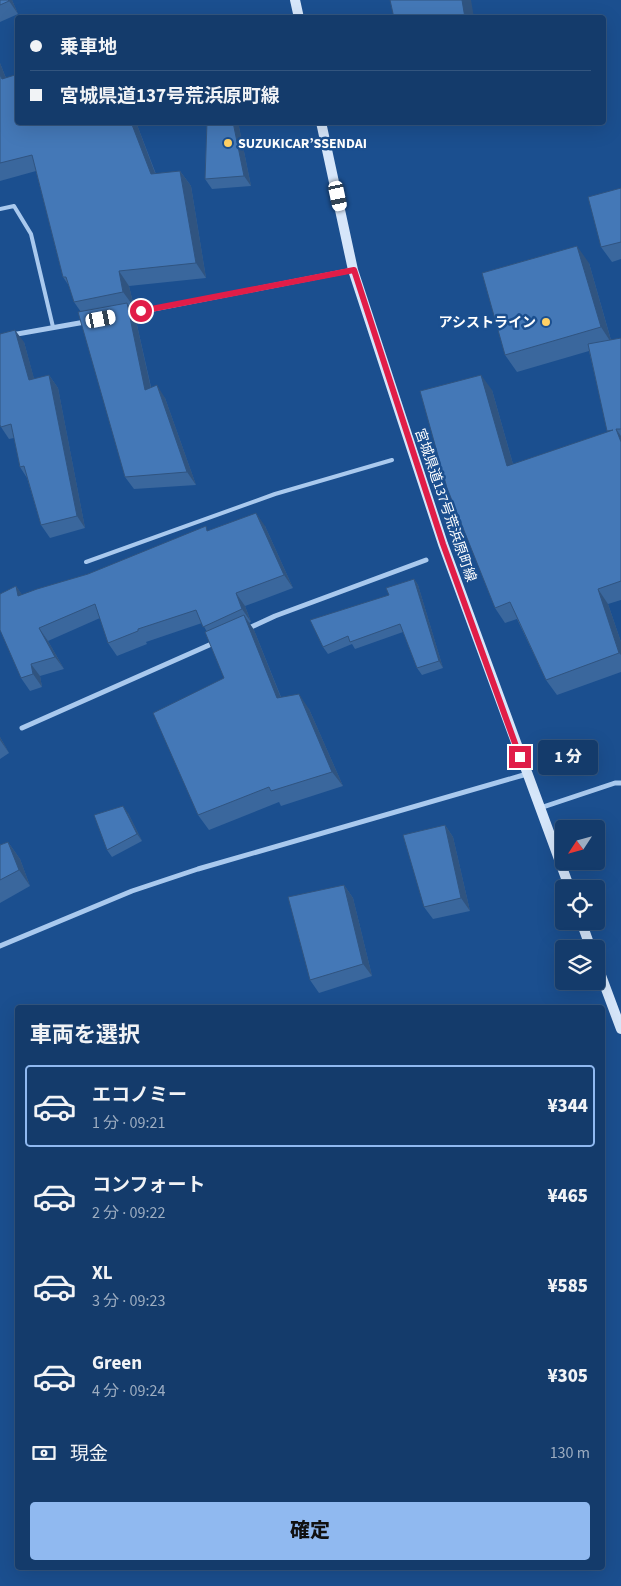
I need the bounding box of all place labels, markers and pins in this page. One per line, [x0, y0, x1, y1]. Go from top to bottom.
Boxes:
place label: SUZUKICAR’SSENDAI [238, 134, 367, 154]
marker: SUZUKICAR’SSENDAI [222, 137, 234, 149]
place label: アシストライン [439, 313, 536, 333]
marker: アシストライン [540, 316, 552, 328]

